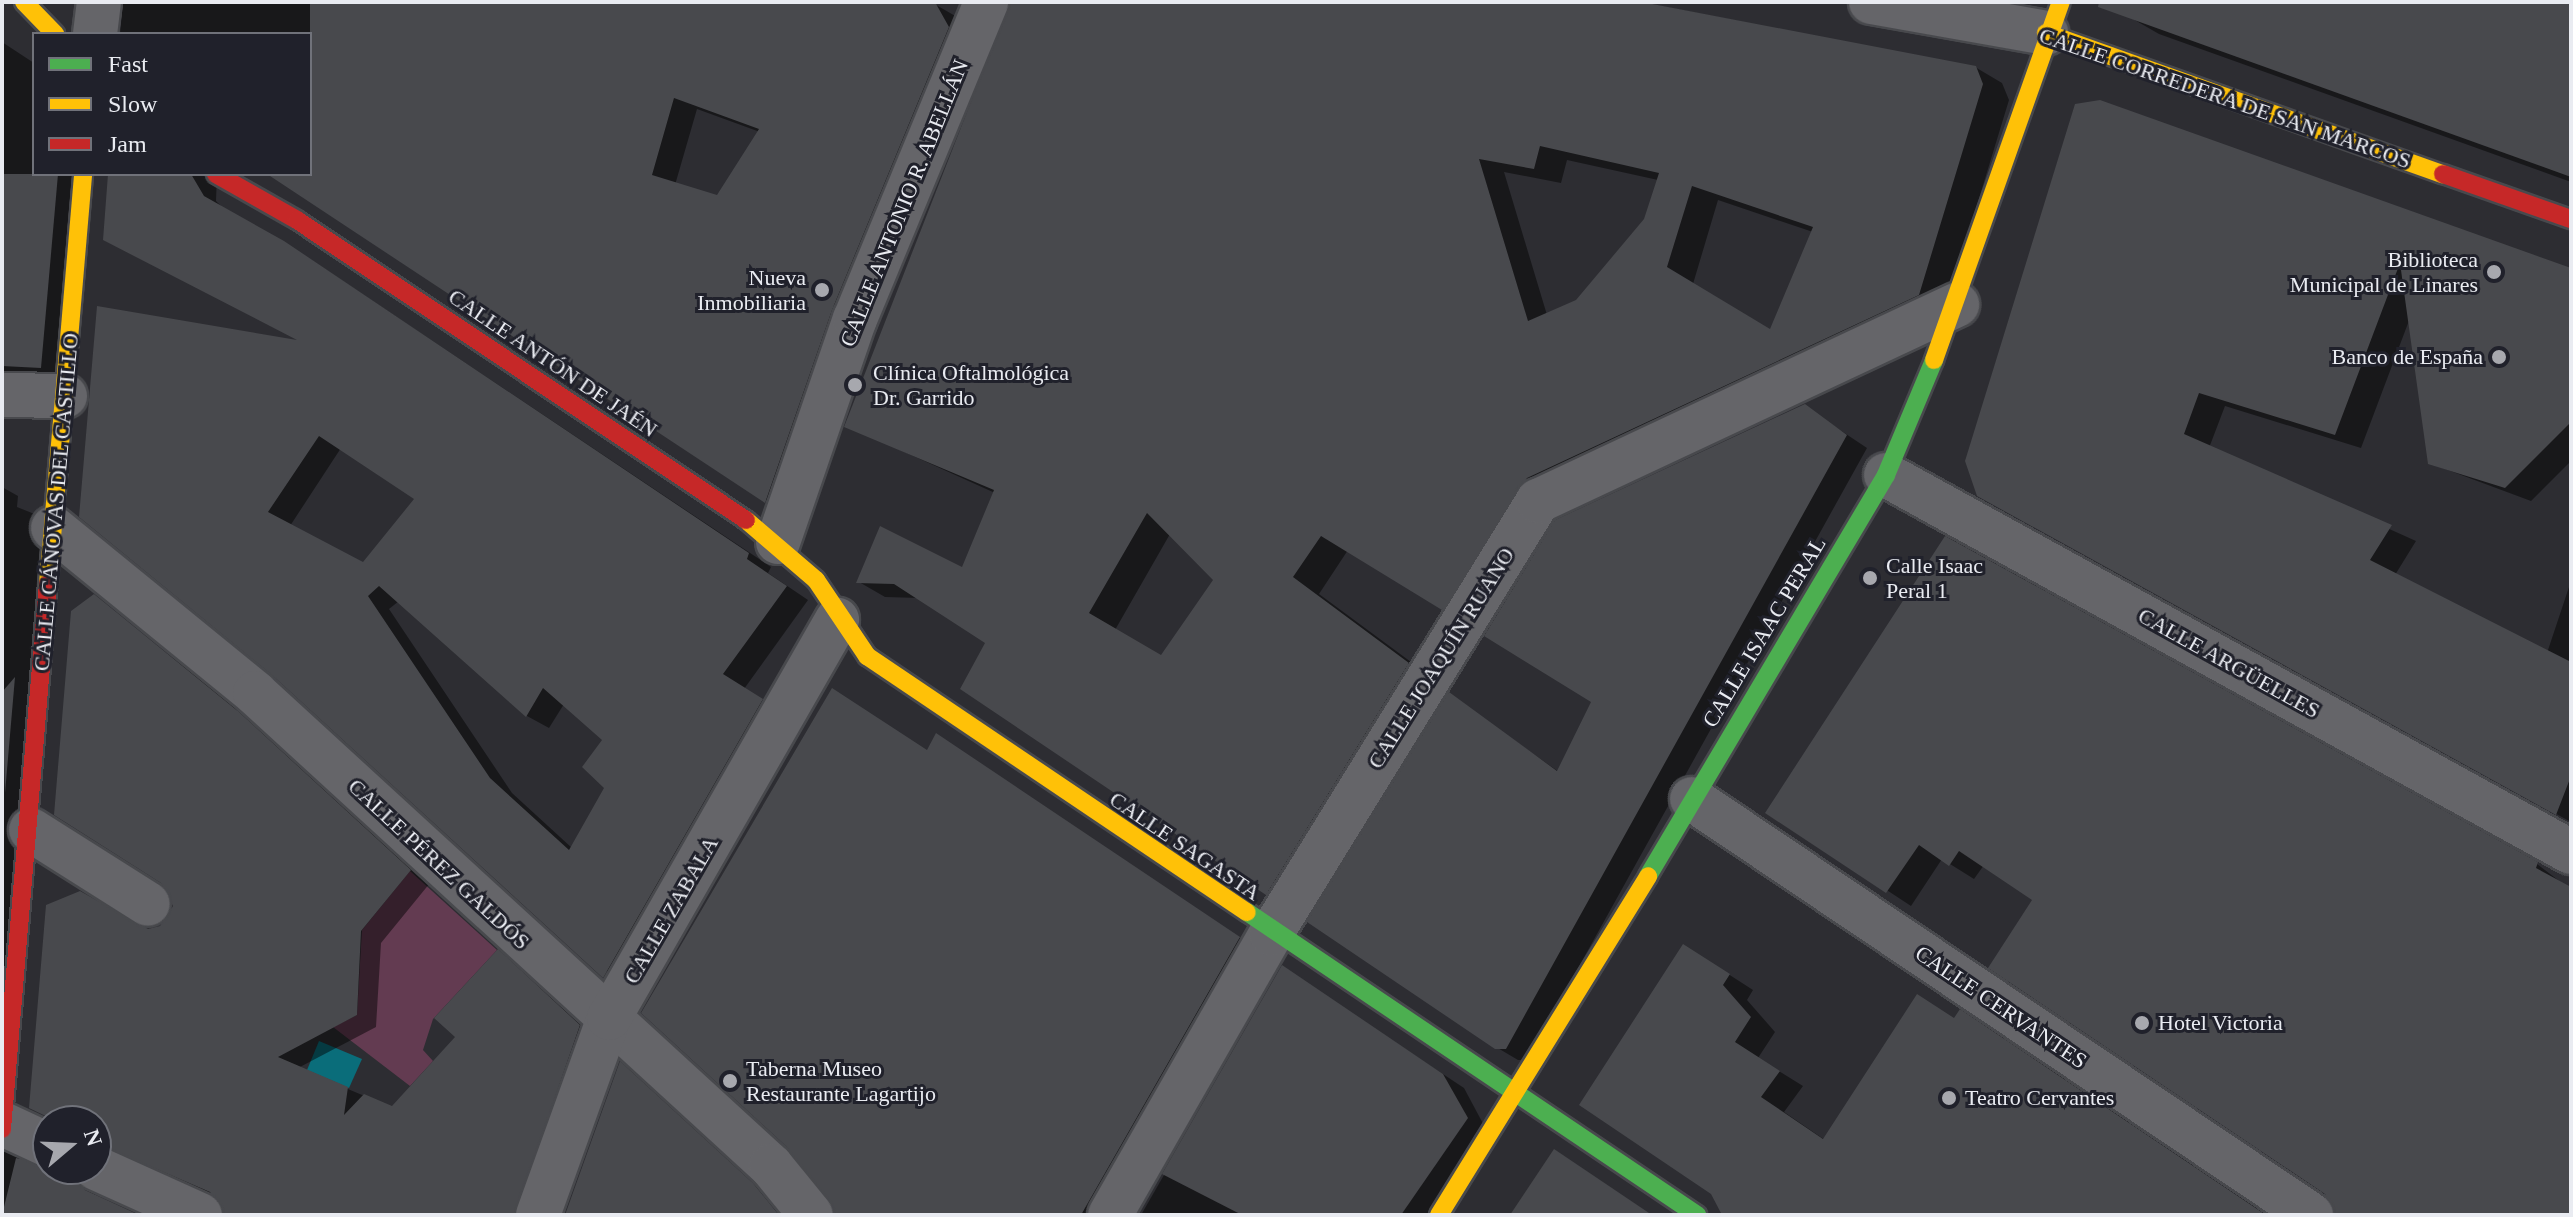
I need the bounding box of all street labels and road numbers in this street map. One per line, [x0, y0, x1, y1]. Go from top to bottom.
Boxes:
street label: CALLE CORREDERA DE SAN MARCOS [2035, 22, 2415, 174]
street label: CALLE ANTONIO R. ABELLÁN [834, 54, 974, 352]
street label: CALLE ANTÓN DE JAÉN [443, 283, 663, 443]
street label: CALLE CÁNOVAS DEL CASTILLO [28, 332, 84, 672]
street label: CALLE ISAAC PERAL [1697, 532, 1831, 732]
street label: CALLE JOAQUÍN RUANO [1362, 543, 1520, 773]
street label: CALLE ARGÜELLES [2133, 602, 2325, 724]
street label: CALLE PÉREZ GALDÓS [343, 773, 535, 955]
street label: CALLE SAGASTA [1105, 786, 1265, 906]
street label: CALLE ZABALA [618, 832, 724, 988]
street label: CALLE CERVANTES [1910, 940, 2092, 1074]

